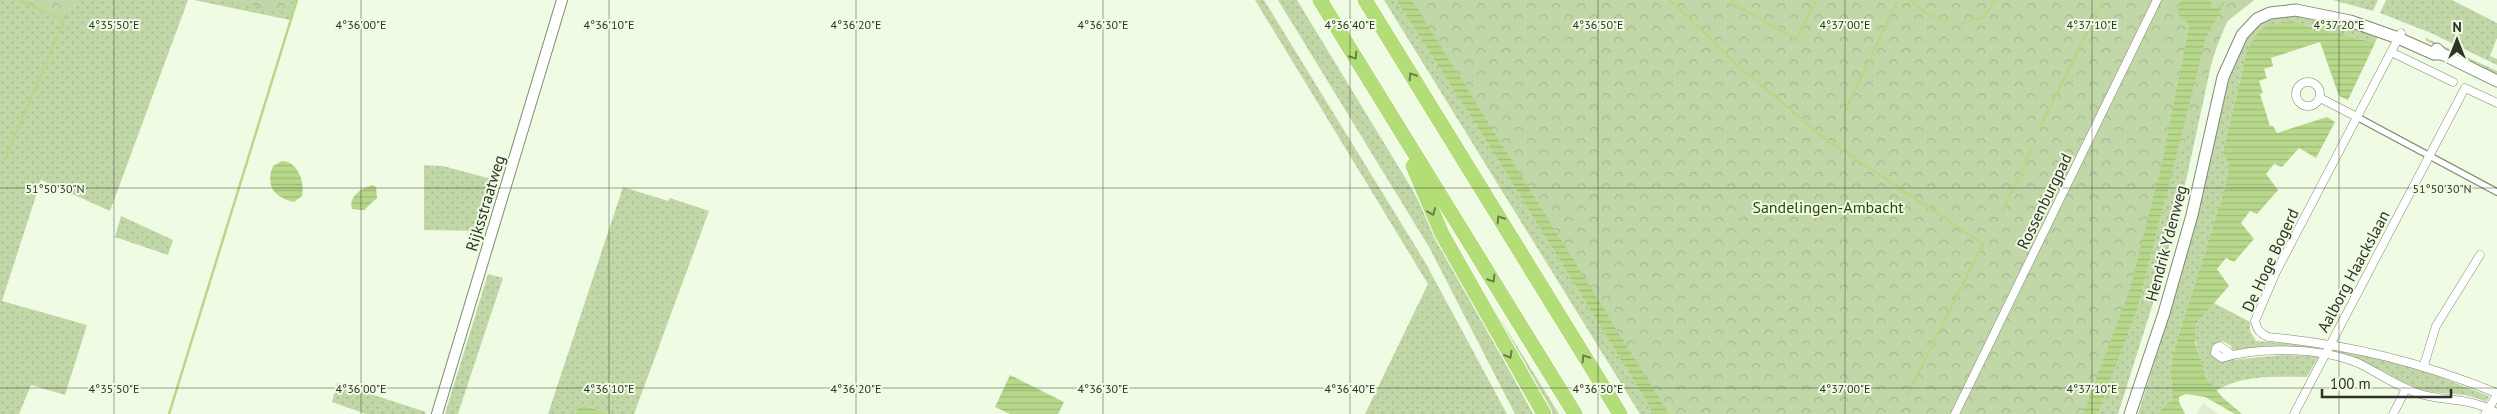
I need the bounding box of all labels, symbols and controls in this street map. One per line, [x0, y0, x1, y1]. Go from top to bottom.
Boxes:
north arrow [2432, 15, 2482, 65]
text: 4°35'50"E [89, 17, 139, 32]
text: 4°36'00"E [336, 17, 386, 32]
text: 4°36'10"E [584, 17, 634, 32]
text: 4°36'20"E [831, 17, 881, 32]
text: 4°36'30"E [1078, 17, 1128, 32]
text: 4°36'40"E [1325, 17, 1375, 32]
text: 4°36'50"E [1573, 17, 1623, 32]
text: 4°37'00"E [1820, 17, 1870, 32]
text: 4°37'10"E [2067, 17, 2117, 32]
text: 4°37'20"E [2314, 17, 2364, 32]
text: N [2452, 18, 2462, 36]
one-way arrow [1348, 51, 1358, 60]
one-way arrow [1408, 72, 1418, 81]
street label: Rossenburgpad [2012, 150, 2076, 252]
street label: Rijksstraatweg [461, 152, 509, 254]
text: 51°50'30"N [25, 181, 85, 196]
text: 51°50'30"N [2412, 181, 2472, 196]
street label: Hendrik Ydenweg [2141, 183, 2191, 303]
park label: Sandelingen-Ambacht [1752, 197, 1904, 217]
street label: De Hoge Bogerd [2237, 205, 2303, 315]
one-way arrow [1426, 207, 1437, 216]
street label: Aalborg Haackslaan [2312, 207, 2394, 335]
one-way arrow [1496, 216, 1506, 225]
one-way arrow [1485, 274, 1495, 283]
one-way arrow [1503, 349, 1513, 358]
one-way arrow [1582, 354, 1591, 363]
scale bar [2322, 366, 2451, 398]
text: 100 m [2330, 374, 2371, 393]
text: 4°35'50"E [89, 381, 139, 396]
text: 4°36'00"E [336, 381, 386, 396]
text: 4°36'10"E [584, 381, 634, 396]
text: 4°36'20"E [831, 381, 881, 396]
text: 4°36'30"E [1078, 381, 1128, 396]
text: 4°36'40"E [1325, 381, 1375, 396]
text: 4°36'50"E [1573, 381, 1623, 396]
text: 4°37'00"E [1820, 381, 1870, 396]
text: 4°37'10"E [2067, 381, 2117, 396]

